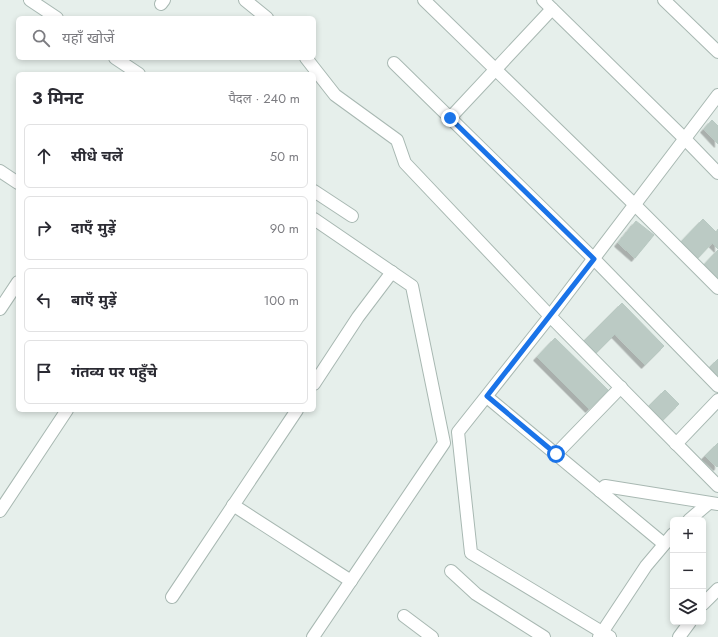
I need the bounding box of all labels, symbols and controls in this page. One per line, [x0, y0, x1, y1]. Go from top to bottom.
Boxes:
search box [16, 16, 316, 60]
icon: search [30, 27, 52, 49]
text: यहाँ खोजें [62, 27, 114, 49]
text: 3 मिनट [32, 86, 83, 110]
text: पैदल · 240 m [228, 89, 300, 108]
route end [441, 109, 459, 127]
icon: ahead [33, 145, 55, 167]
text: सीधे चलें [71, 145, 123, 167]
text: 50 m [270, 147, 299, 166]
icon: right [33, 217, 55, 239]
text: दाएँ मुड़ें [71, 217, 116, 239]
text: 90 m [270, 219, 299, 238]
icon: left [33, 289, 55, 311]
text: बाएँ मुड़ें [71, 289, 117, 311]
text: 100 m [264, 291, 299, 310]
icon: arrive [33, 361, 55, 383]
text: गंतव्य पर पहुँचे [71, 361, 157, 383]
route start [547, 445, 565, 463]
map controls [670, 517, 706, 625]
button: + [670, 517, 706, 553]
button: − [670, 553, 706, 589]
button: layers [670, 589, 706, 625]

